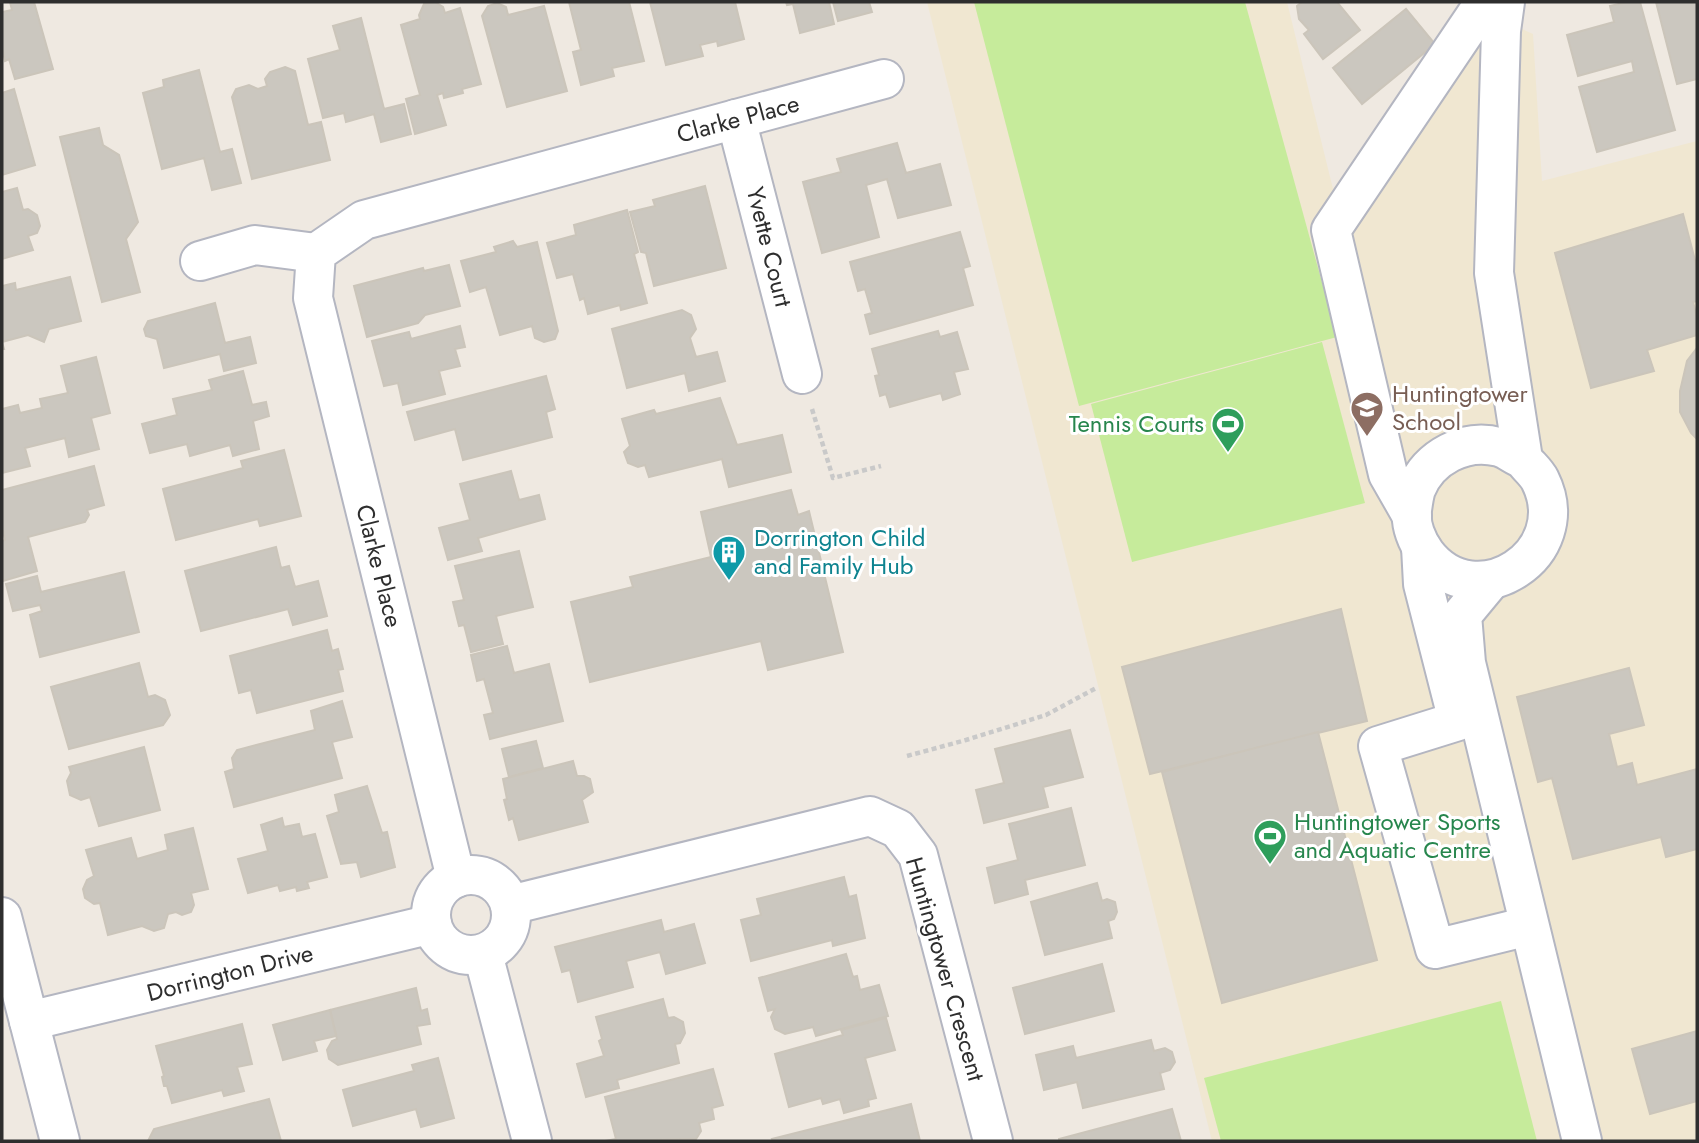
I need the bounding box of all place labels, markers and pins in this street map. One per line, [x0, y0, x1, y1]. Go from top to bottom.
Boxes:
place label: Huntingtower School [1392, 376, 1528, 439]
school or university icon: Huntingtower School [1348, 389, 1386, 438]
sports icon: Tennis Courts [1209, 405, 1247, 454]
place label: Tennis Courts [1069, 406, 1204, 441]
place label: Dorrington Child and Family Hub [754, 520, 926, 583]
building icon: Dorrington Child and Family Hub [710, 533, 748, 582]
place label: Huntingtower Sports and Aquatic Centre [1294, 804, 1501, 867]
sports icon: Huntingtower Sports and Aquatic Centre [1251, 817, 1289, 866]

